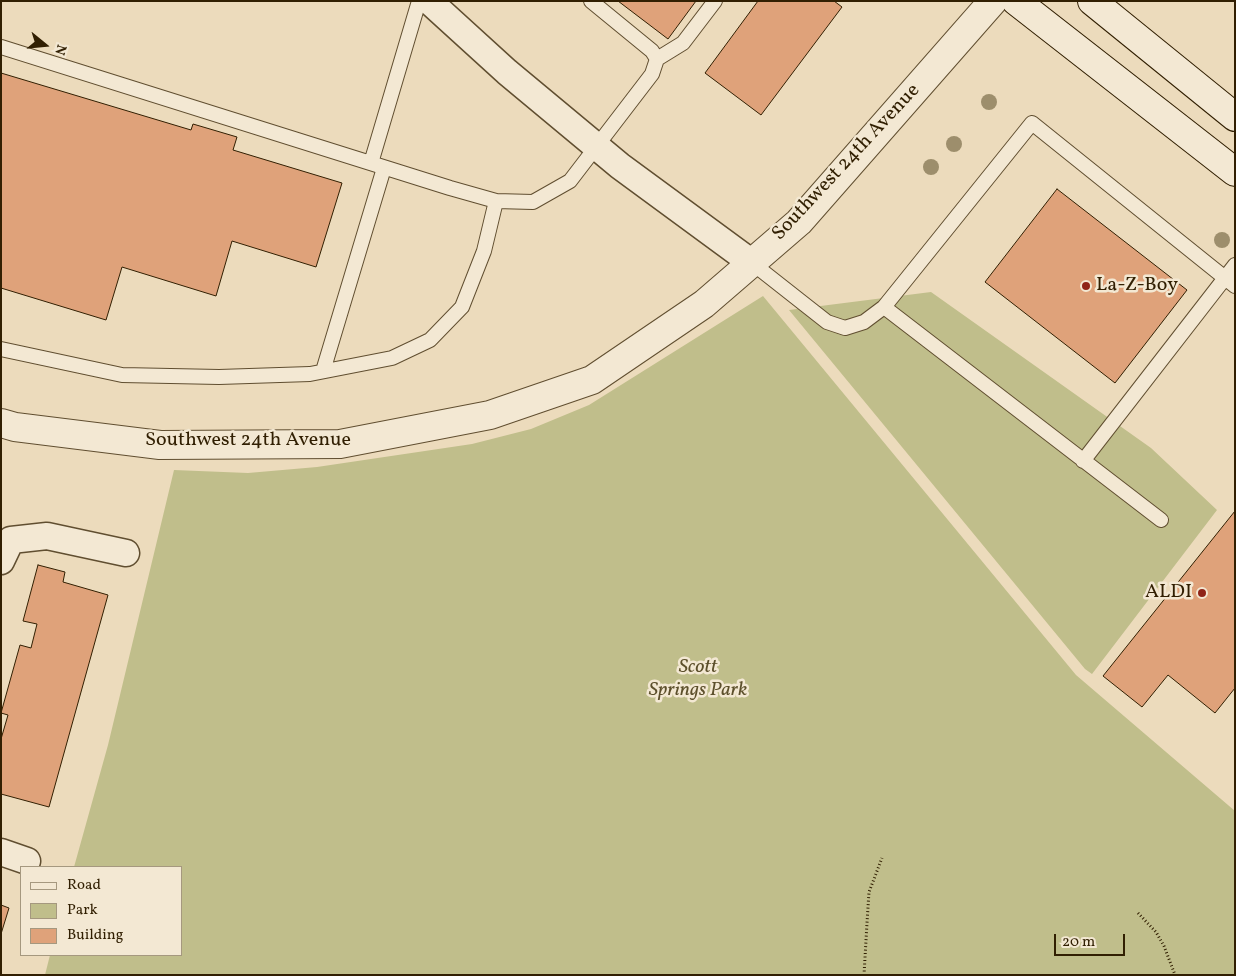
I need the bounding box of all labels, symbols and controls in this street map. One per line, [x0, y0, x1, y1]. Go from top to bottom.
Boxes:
north arrow [20, 20, 70, 70]
text: N [49, 42, 70, 57]
street label: Southwest 24th Avenue [768, 80, 926, 246]
place label: La-Z-Boy [1096, 274, 1178, 298]
marker: La-Z-Boy [1080, 280, 1092, 292]
street label: Southwest 24th Avenue [145, 429, 351, 453]
place label: ALDI [1145, 581, 1192, 605]
marker: ALDI [1196, 587, 1208, 599]
park label: Scott Springs Park [649, 656, 747, 703]
legend [20, 866, 182, 956]
text: Road [67, 875, 101, 896]
text: Park [67, 900, 98, 921]
scale bar [1056, 924, 1127, 956]
text: Building [67, 925, 123, 946]
text: 20 m [1062, 932, 1095, 953]

